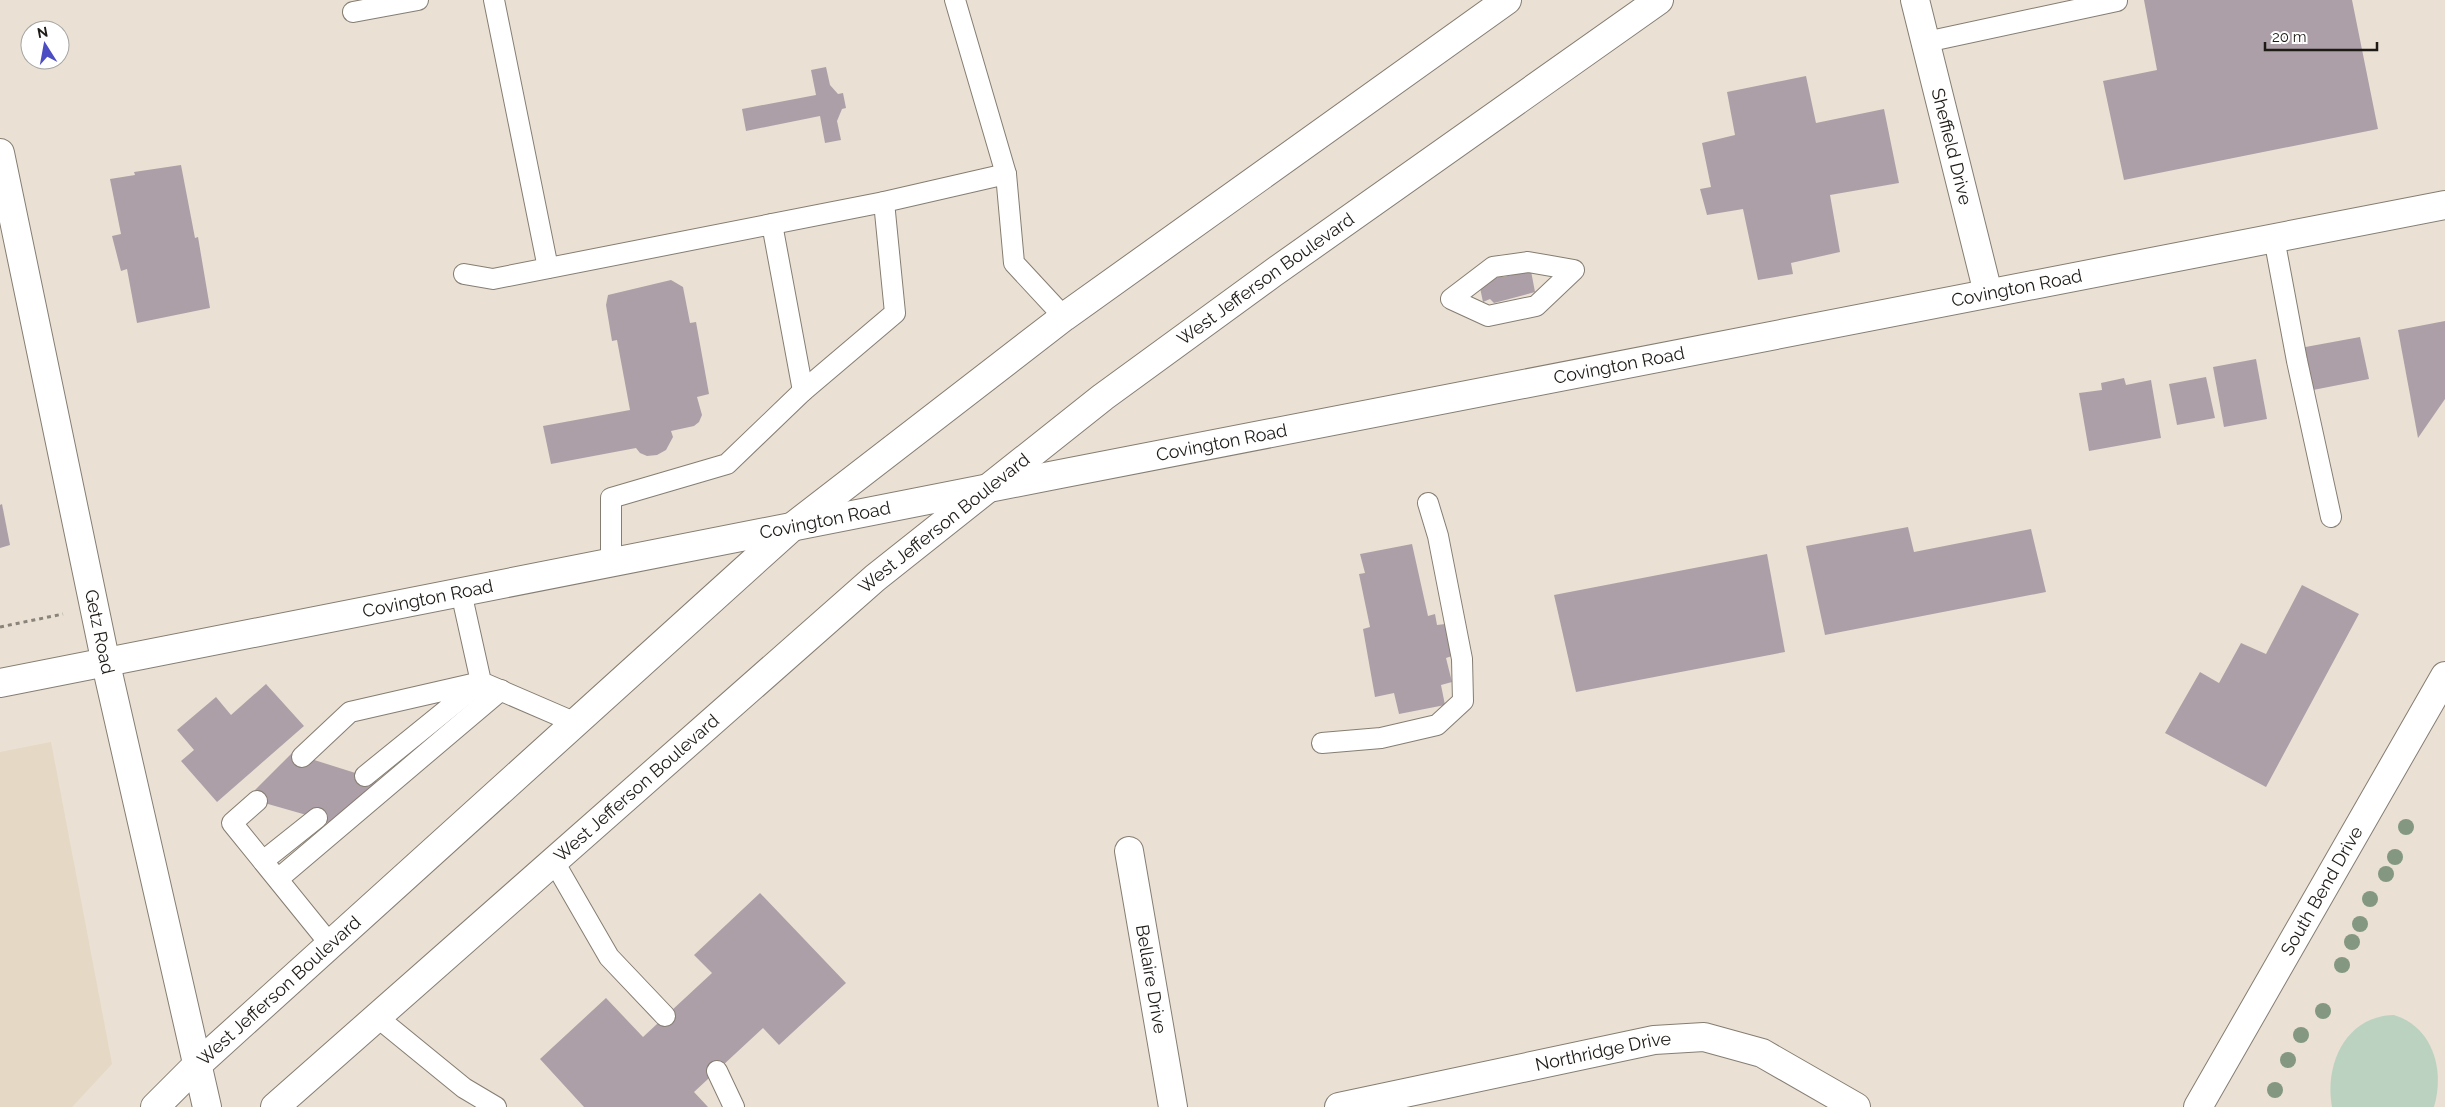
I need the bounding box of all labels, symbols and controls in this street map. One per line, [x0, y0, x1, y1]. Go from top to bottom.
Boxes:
north arrow [20, 20, 70, 70]
scale bar [2265, 20, 2378, 52]
text: N [36, 23, 49, 41]
text: 20 m [2272, 28, 2307, 46]
street label: Sheffield Drive [1927, 86, 1977, 207]
street label: West Jefferson Boulevard [1173, 208, 1358, 349]
street label: Covington Road [1949, 265, 2084, 311]
street label: Covington Road [1552, 342, 1686, 388]
street label: Covington Road [1154, 419, 1289, 465]
street label: West Jefferson Boulevard [854, 448, 1034, 598]
street label: Covington Road [758, 497, 892, 543]
street label: Covington Road [360, 575, 495, 621]
street label: Getz Road [81, 587, 119, 676]
street label: West Jefferson Boulevard [549, 710, 723, 866]
street label: South Bend Drive [2276, 822, 2367, 959]
street label: West Jefferson Boulevard [193, 911, 365, 1070]
street label: Bellaire Drive [1132, 923, 1171, 1036]
street label: Northridge Drive [1533, 1028, 1672, 1075]

